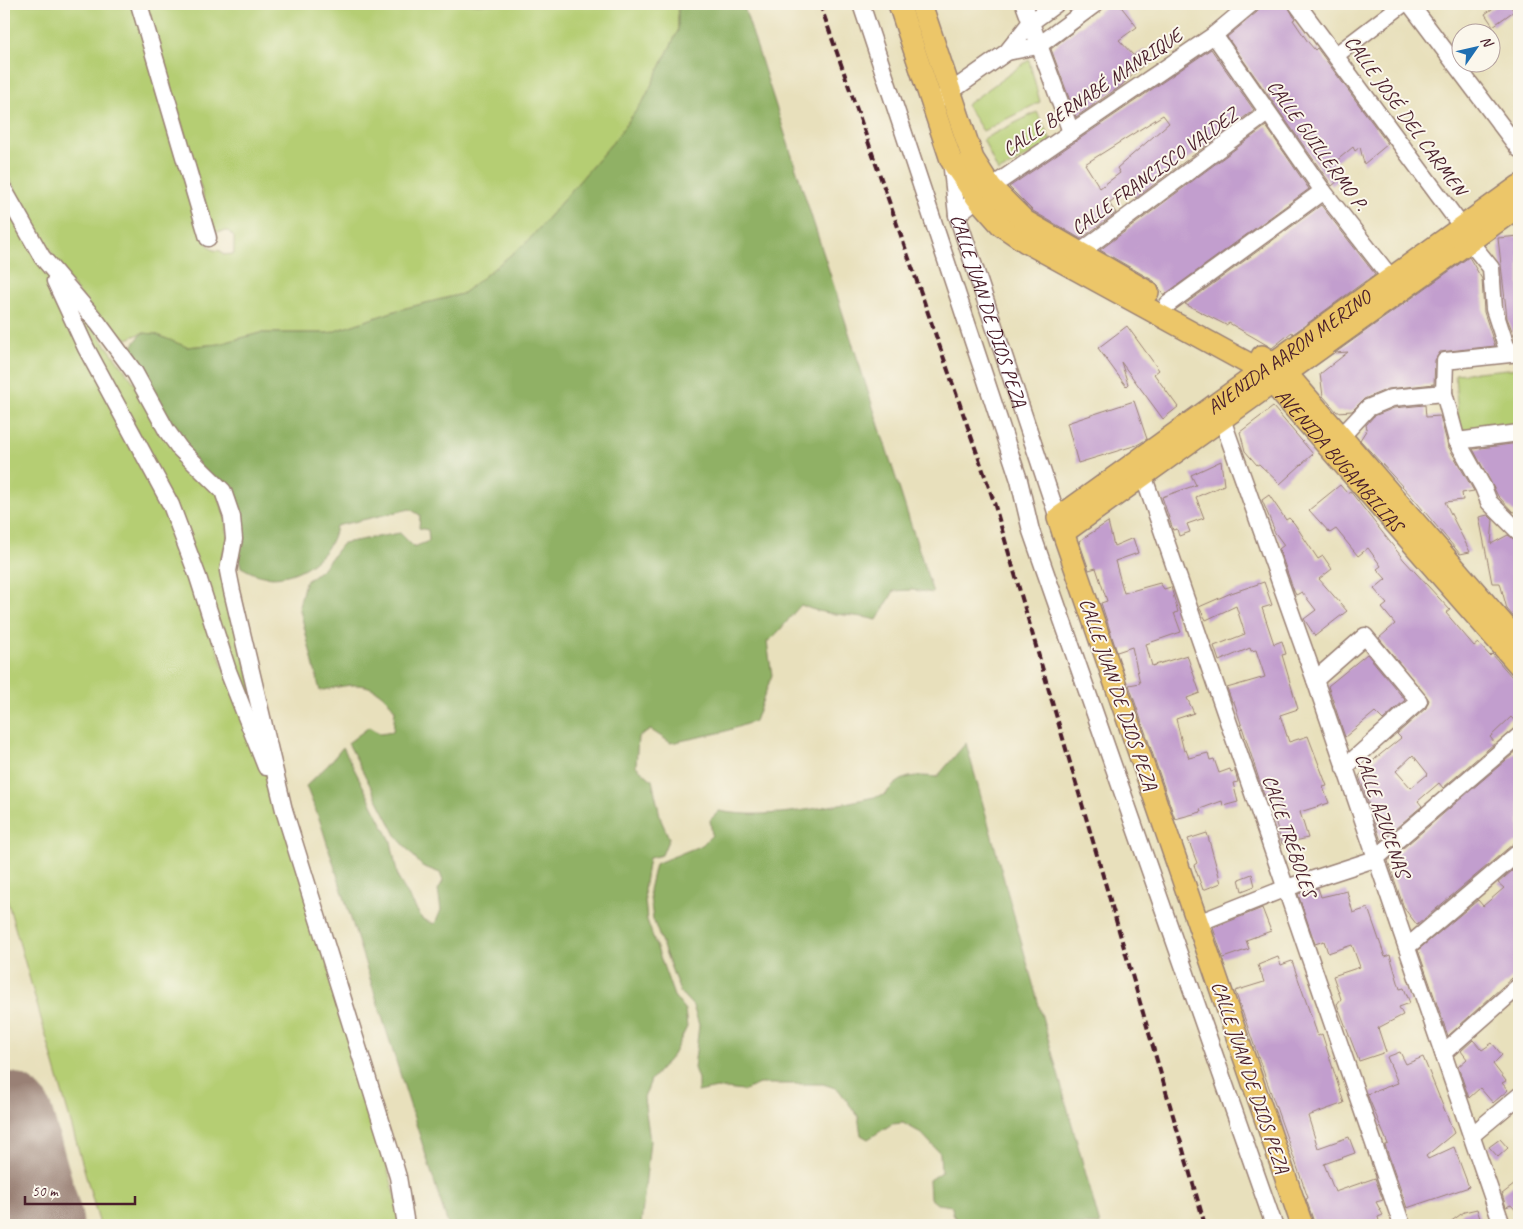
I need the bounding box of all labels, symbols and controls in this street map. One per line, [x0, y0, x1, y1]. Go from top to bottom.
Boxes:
street label: CALLE BERNABÉ MANRIQUE [998, 22, 1189, 162]
north arrow [1450, 22, 1500, 72]
street label: CALLE JOSÉ DEL CARMEN [1339, 30, 1474, 203]
text: N [1477, 33, 1497, 51]
street label: CALLE GUILLERMO P. [1262, 75, 1374, 216]
street label: CALLE FRANCISCO VALDEZ [1066, 100, 1245, 240]
street label: CALLE JUAN DE DIOS PEZA [945, 211, 1032, 411]
street label: AVENIDA AARON MERINO [1202, 284, 1377, 420]
street label: AVENIDA BUGAMBILIAS [1270, 384, 1411, 540]
street label: CALLE JUAN DE DIOS PEZA [1074, 595, 1163, 794]
street label: CALLE AZUCENAS [1350, 750, 1417, 884]
street label: CALLE TRÉBOLES [1257, 772, 1323, 904]
street label: CALLE JUAN DE DIOS PEZA [1206, 978, 1295, 1177]
scale bar [25, 1174, 135, 1206]
text: 50 m [32, 1182, 59, 1201]

